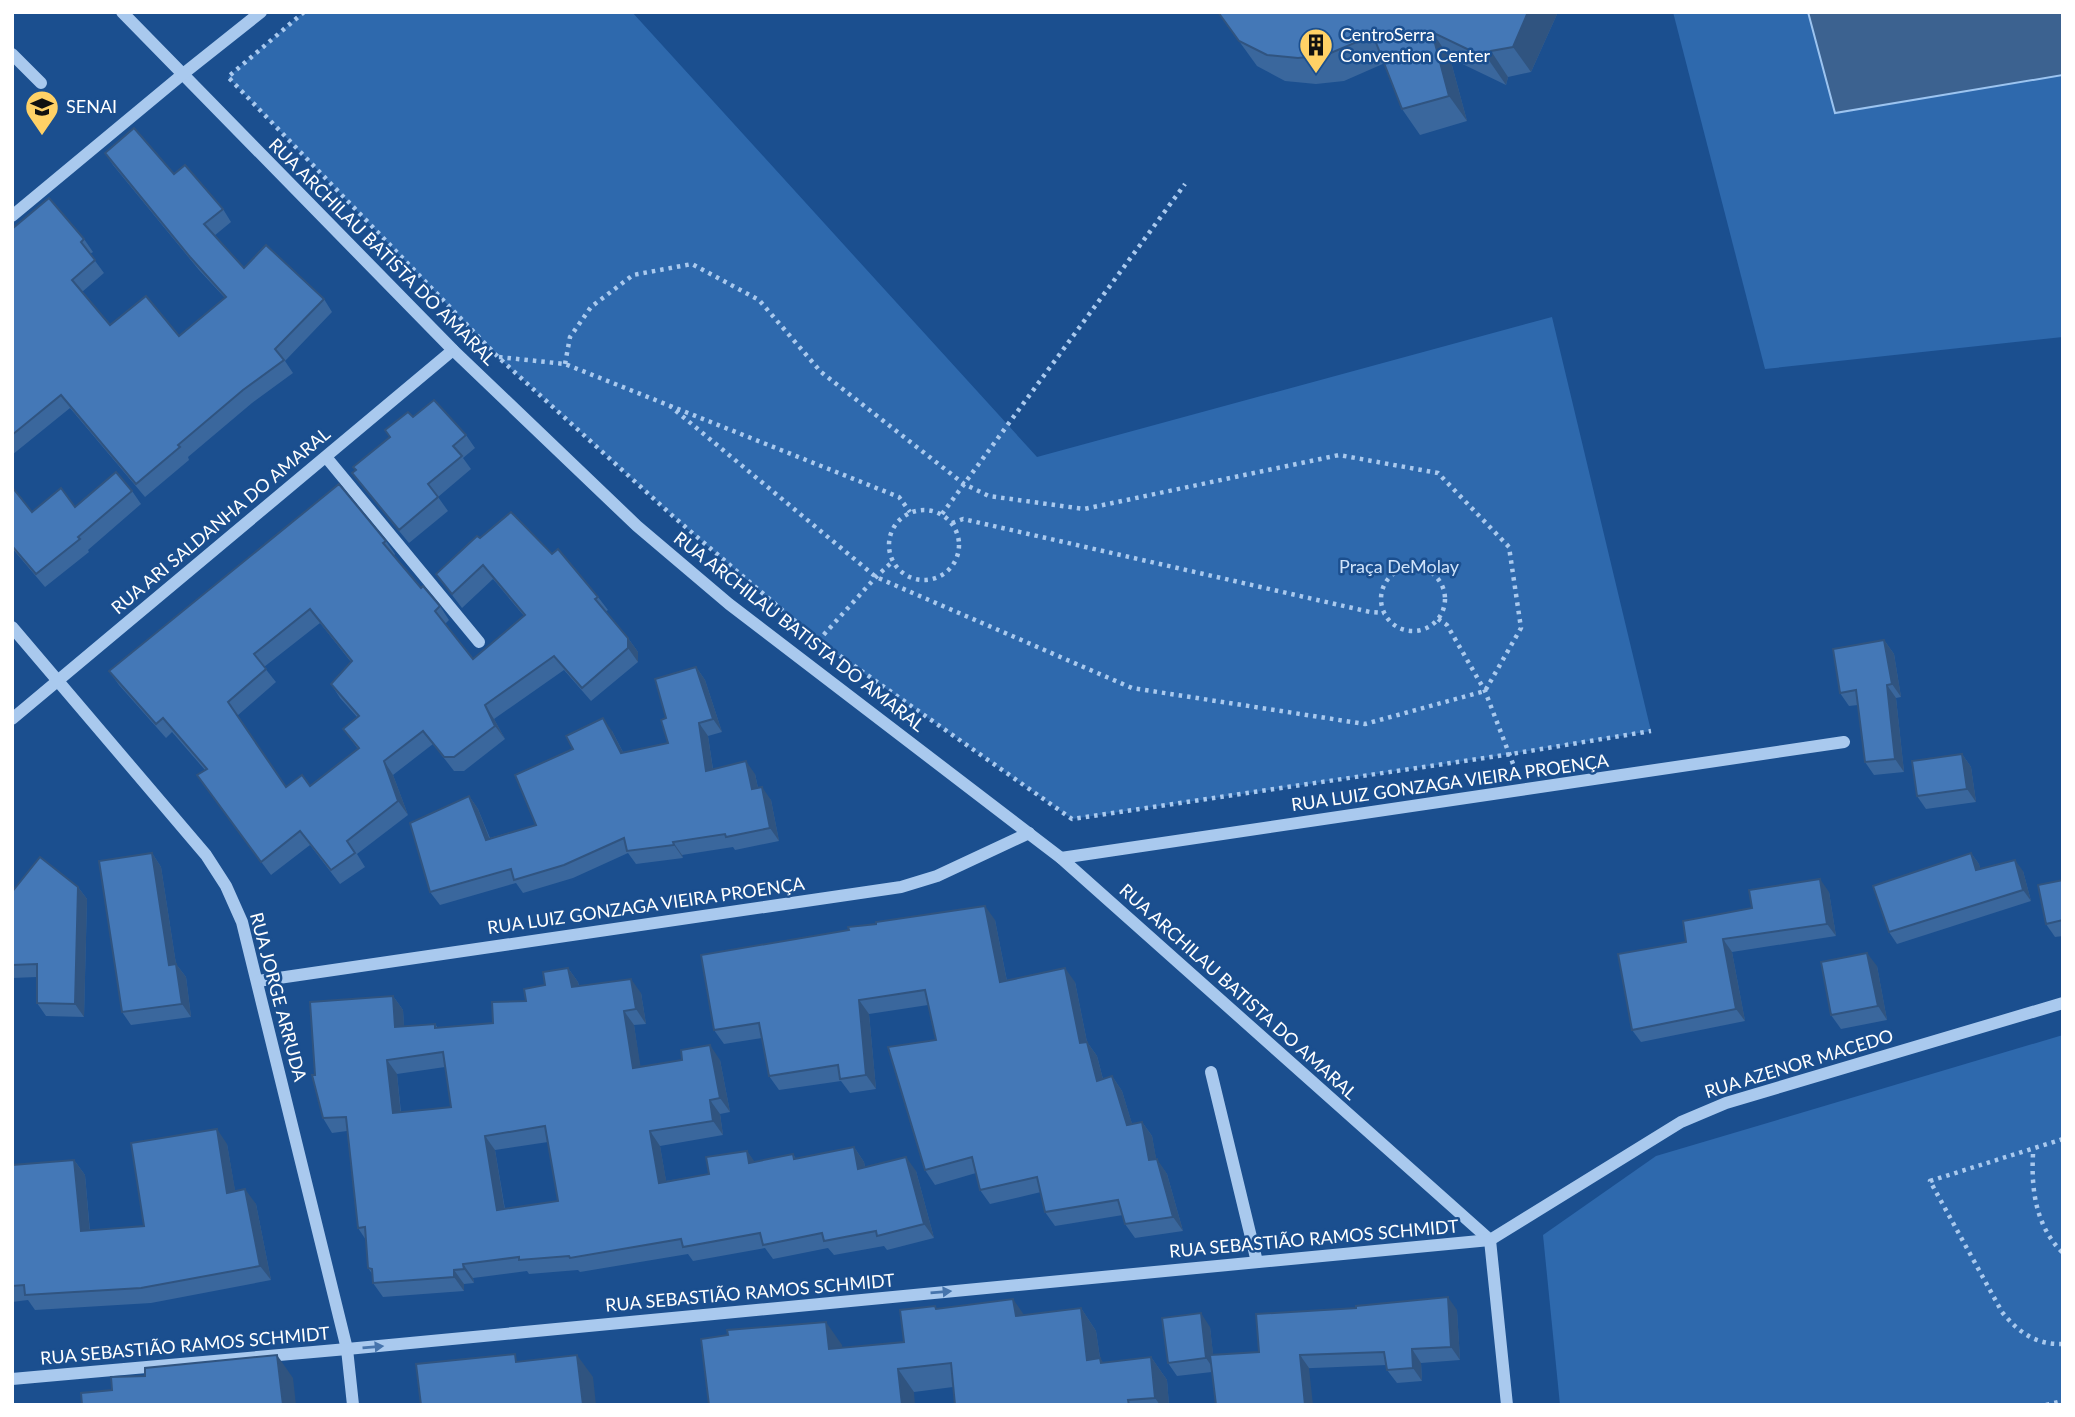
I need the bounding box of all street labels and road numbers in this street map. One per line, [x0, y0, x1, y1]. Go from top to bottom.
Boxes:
street label: RUA ARCHILAU BATISTA DO AMARAL [265, 133, 501, 369]
street label: RUA ARI SALDANHA DO AMARAL [106, 422, 334, 618]
street label: RUA ARCHILAU BATISTA DO AMARAL [670, 526, 929, 736]
street label: RUA LUIZ GONZAGA VIEIRA PROENÇA [1290, 749, 1611, 815]
street label: RUA LUIZ GONZAGA VIEIRA PROENÇA [486, 872, 807, 938]
street label: RUA ARCHILAU BATISTA DO AMARAL [1115, 879, 1362, 1104]
street label: RUA JORGE ARRUDA [246, 910, 312, 1084]
street label: RUA AZENOR MACEDO [1702, 1024, 1896, 1102]
street label: RUA SEBASTIÃO RAMOS SCHMIDT [1168, 1214, 1460, 1262]
street label: RUA SEBASTIÃO RAMOS SCHMIDT [604, 1268, 896, 1316]
street label: RUA SEBASTIÃO RAMOS SCHMIDT [39, 1321, 331, 1369]

